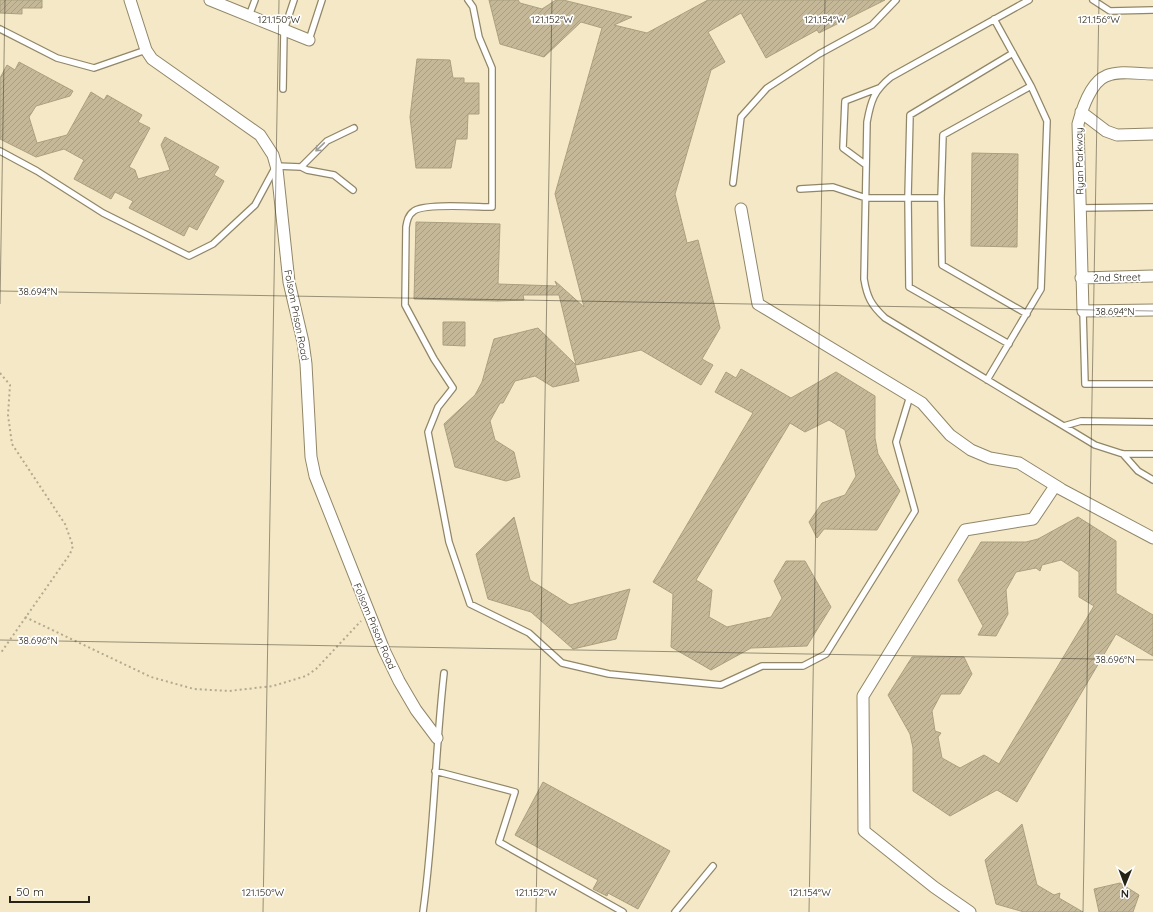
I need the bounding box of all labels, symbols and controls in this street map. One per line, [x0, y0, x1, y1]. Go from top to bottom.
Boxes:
text: 121.150°W [258, 13, 301, 26]
text: 121.152°W [531, 13, 573, 26]
text: 121.154°W [804, 13, 846, 26]
text: 121.156°W [1078, 13, 1120, 26]
street label: Ryan Parkway [1072, 127, 1087, 195]
one-way arrow [315, 142, 325, 152]
street label: Folsom Prison Road [281, 268, 312, 362]
street label: 2nd Street [1093, 271, 1141, 284]
text: 38.694°N [18, 285, 58, 298]
text: 38.694°N [1095, 305, 1135, 318]
street label: Folsom Prison Road [350, 581, 399, 671]
text: 38.696°N [18, 634, 58, 647]
text: 38.696°N [1095, 653, 1135, 666]
north arrow [1105, 864, 1145, 904]
scale bar [10, 878, 89, 904]
text: 50 m [16, 884, 44, 899]
text: 121.150°W [242, 886, 285, 899]
text: 121.152°W [515, 886, 557, 899]
text: 121.154°W [789, 886, 831, 899]
text: N [1121, 887, 1129, 901]

